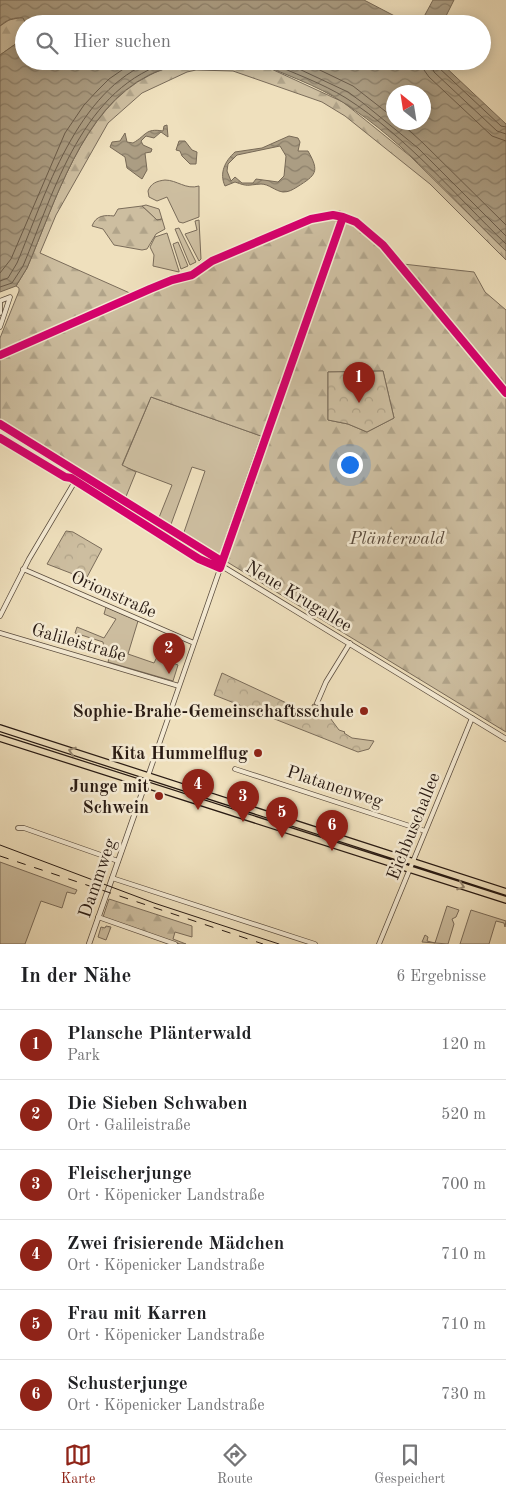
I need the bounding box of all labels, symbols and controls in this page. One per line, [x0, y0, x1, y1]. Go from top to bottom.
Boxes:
search box [15, 15, 491, 70]
icon: search [33, 29, 61, 57]
text: Hier suchen [73, 33, 171, 52]
north arrow [386, 85, 431, 130]
pin: 1 [343, 362, 375, 403]
your location [337, 452, 363, 478]
park label: Plänterwald [348, 530, 445, 548]
street label: Neue Krugallee [242, 558, 355, 636]
street label: Orionstraße [68, 568, 159, 622]
street label: Galileistraße [29, 621, 128, 665]
pin: 2 [153, 633, 185, 674]
place label: Sophie-Brahe-Gemeinschaftsschule [73, 703, 354, 721]
marker: Sophie-Brahe-Gemeinschaftsschule [358, 705, 370, 717]
place label: Kita Hummelflug [110, 745, 248, 763]
one-way arrow [68, 746, 77, 756]
marker: Kita Hummelflug [252, 747, 264, 759]
street label: Platanenweg [284, 763, 385, 811]
pin: 4 [182, 769, 214, 810]
street label: Eichbuschallee [384, 770, 444, 883]
place label: Junge mit Schwein [70, 778, 149, 817]
pin: 3 [227, 781, 259, 822]
marker: Junge mit Schwein [153, 790, 165, 802]
pin: 5 [266, 797, 298, 838]
pin: 6 [316, 810, 348, 851]
street label: Dammweg [76, 836, 120, 920]
one-way arrow [456, 880, 464, 890]
text: In der Nähe [20, 966, 131, 987]
text: 6 Ergebnisse [396, 969, 486, 985]
text: Plansche Plänterwald [67, 1025, 252, 1044]
text: 1 [31, 1037, 41, 1053]
text: 120 m [441, 1037, 486, 1053]
text: Park [67, 1048, 100, 1064]
text: Die Sieben Schwaben [67, 1095, 248, 1114]
text: 2 [31, 1107, 41, 1123]
text: 520 m [441, 1107, 486, 1123]
text: Ort · Galileistraße [67, 1118, 191, 1134]
text: Fleischerjunge [67, 1165, 192, 1184]
text: 3 [31, 1177, 41, 1193]
text: 700 m [441, 1177, 486, 1193]
text: Ort · Köpenicker Landstraße [67, 1188, 265, 1204]
text: Zwei frisierende Mädchen [67, 1235, 284, 1254]
text: 4 [31, 1247, 41, 1263]
text: 710 m [441, 1247, 486, 1263]
text: Ort · Köpenicker Landstraße [67, 1258, 265, 1274]
text: Frau mit Karren [67, 1305, 207, 1324]
text: 5 [31, 1317, 41, 1333]
text: 710 m [441, 1317, 486, 1333]
text: Ort · Köpenicker Landstraße [67, 1328, 265, 1344]
text: Schusterjunge [67, 1375, 188, 1394]
text: 6 [31, 1387, 41, 1403]
text: 730 m [441, 1387, 486, 1403]
text: Ort · Köpenicker Landstraße [67, 1398, 265, 1414]
tab: Karte [61, 1441, 95, 1488]
tab: Route [217, 1441, 253, 1488]
tab: Gespeichert [374, 1441, 445, 1488]

